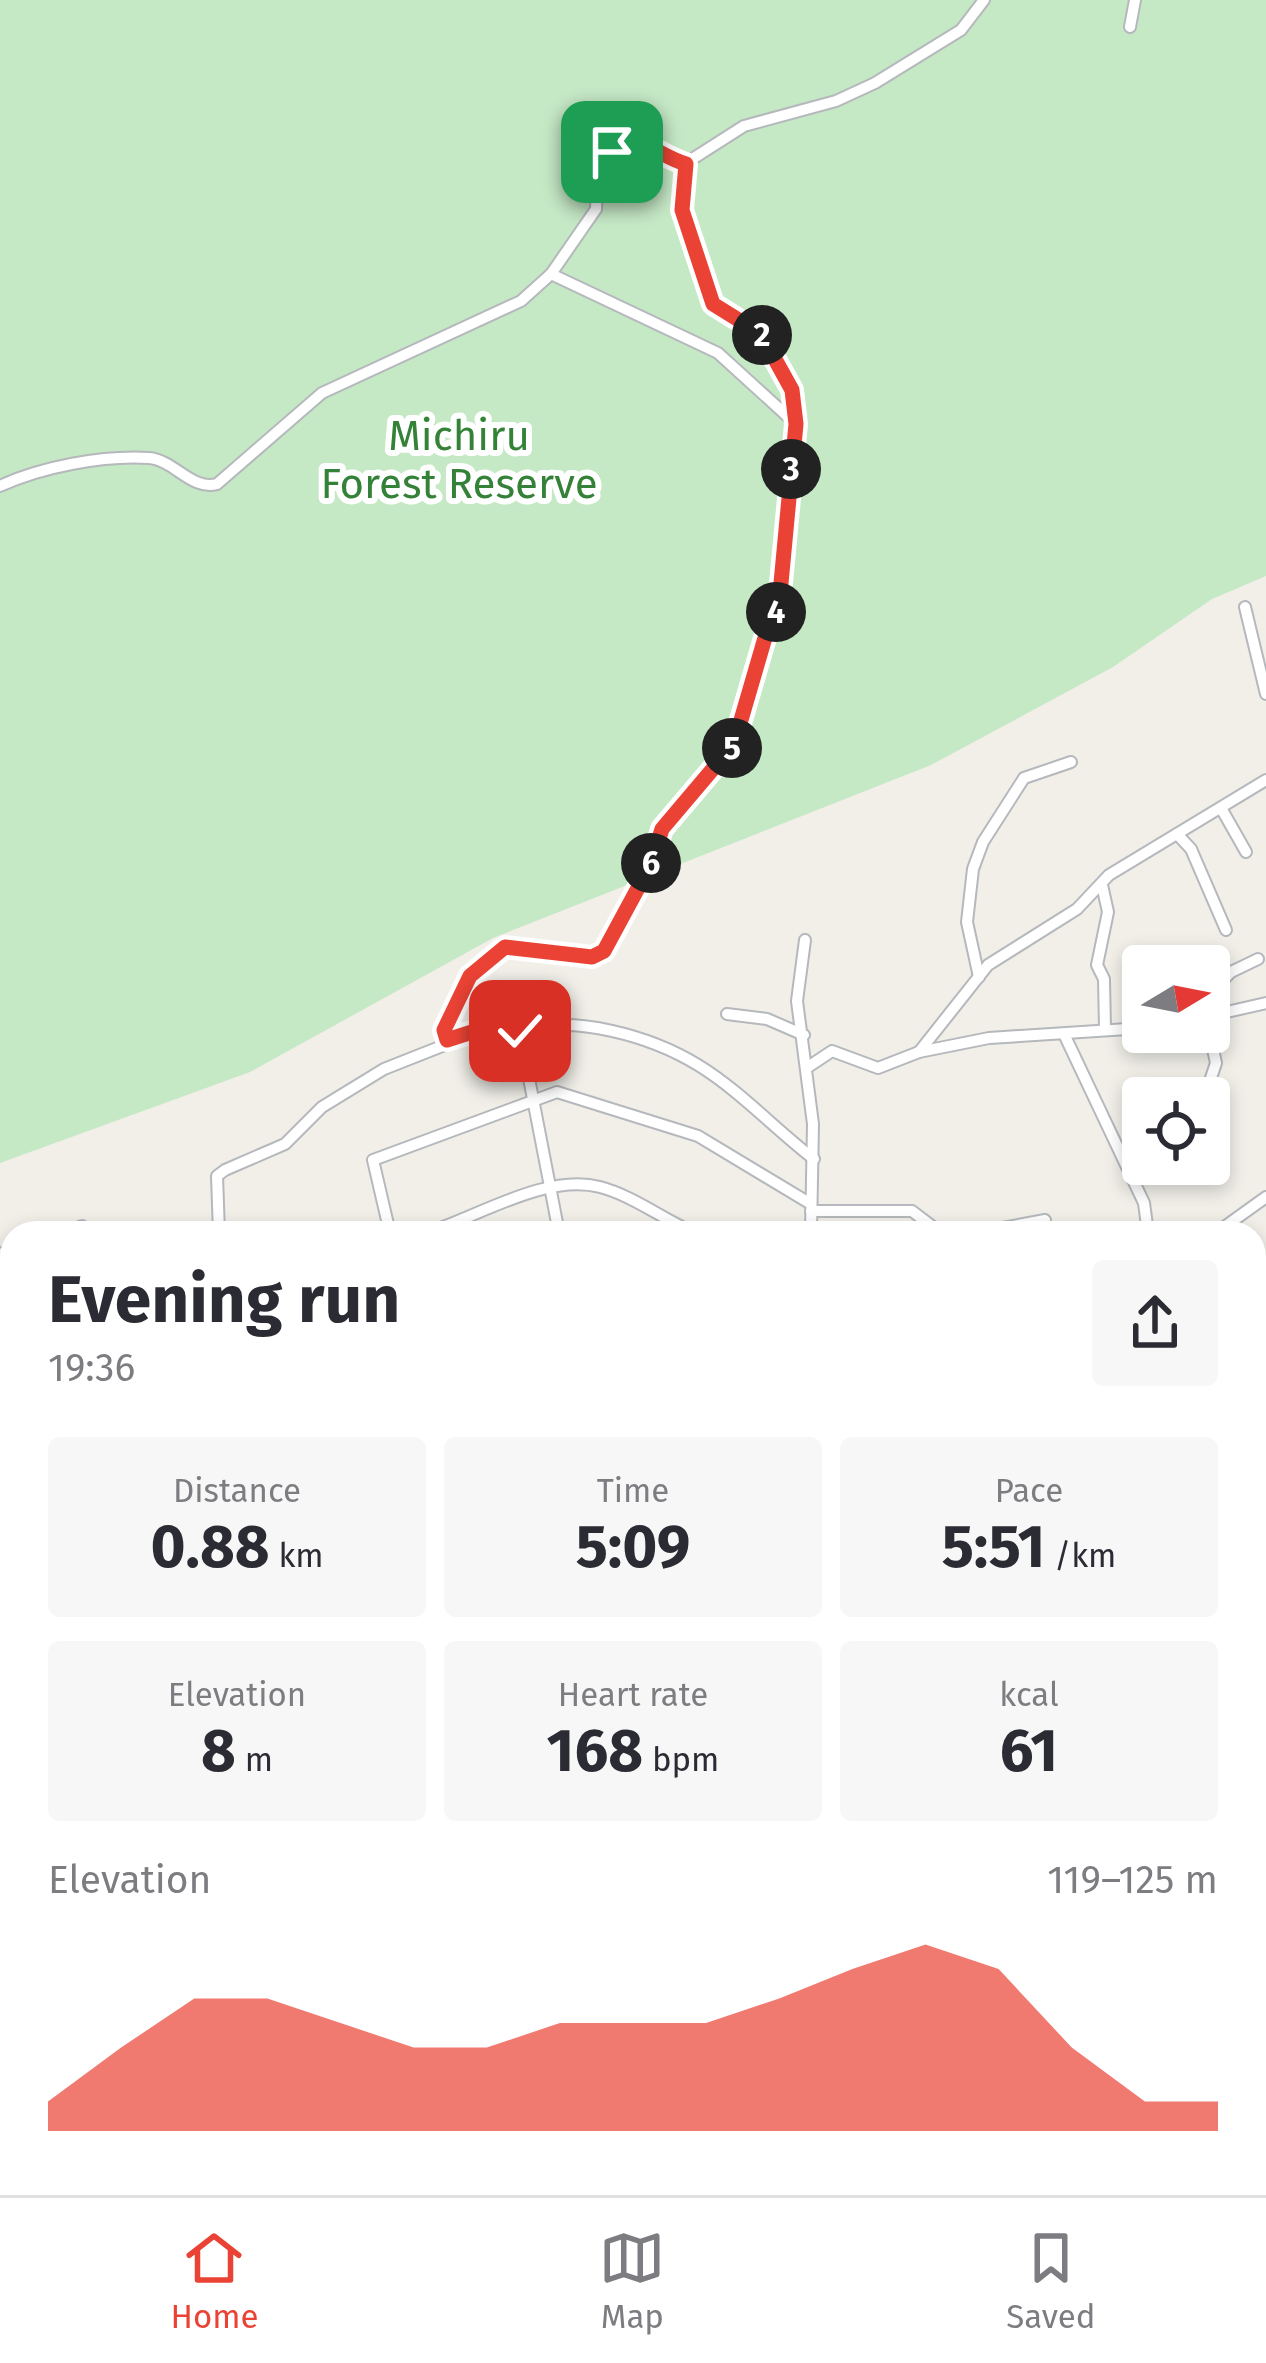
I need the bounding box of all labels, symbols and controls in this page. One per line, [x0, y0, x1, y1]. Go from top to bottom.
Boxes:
pin [561, 101, 663, 203]
icon: arrive [579, 119, 645, 185]
pin: 2 [732, 305, 792, 365]
text: 2 [753, 315, 771, 355]
park label: Michiru Forest Reserve [320, 411, 598, 509]
pin: 3 [761, 439, 821, 499]
text: 3 [782, 449, 800, 489]
pin: 4 [746, 582, 806, 642]
text: 4 [767, 592, 785, 632]
pin: 5 [702, 718, 762, 778]
text: 5 [723, 728, 741, 768]
pin: 6 [621, 833, 681, 893]
text: 6 [642, 843, 660, 883]
north arrow [1122, 945, 1230, 1053]
map controls [1122, 945, 1230, 1185]
pin [469, 980, 571, 1082]
icon: check [487, 998, 553, 1064]
button: locate [1122, 1077, 1230, 1185]
text: Evening run [48, 1260, 400, 1339]
button: share [1092, 1260, 1218, 1386]
text: 19:36 [48, 1345, 135, 1391]
text: Distance [173, 1471, 301, 1511]
text: Time [597, 1471, 669, 1511]
text: Pace [995, 1471, 1063, 1511]
text: 0.88 [150, 1511, 270, 1583]
text: 5:09 [576, 1511, 690, 1583]
text: 5:51 [942, 1511, 1045, 1583]
text: km [270, 1536, 324, 1576]
text: /km [1045, 1536, 1116, 1576]
text: Elevation [168, 1675, 306, 1715]
text: Heart rate [558, 1675, 708, 1715]
text: kcal [999, 1675, 1059, 1715]
text: 8 [201, 1715, 236, 1787]
text: 168 [547, 1715, 643, 1787]
text: 61 [1000, 1715, 1058, 1787]
text: m [236, 1740, 273, 1780]
text: bpm [643, 1740, 719, 1780]
text: Elevation [48, 1857, 211, 1903]
text: 119–125 m [1047, 1857, 1218, 1903]
tab: Home [170, 2225, 258, 2337]
tab: Map [599, 2225, 665, 2337]
tab: Saved [1006, 2225, 1096, 2337]

